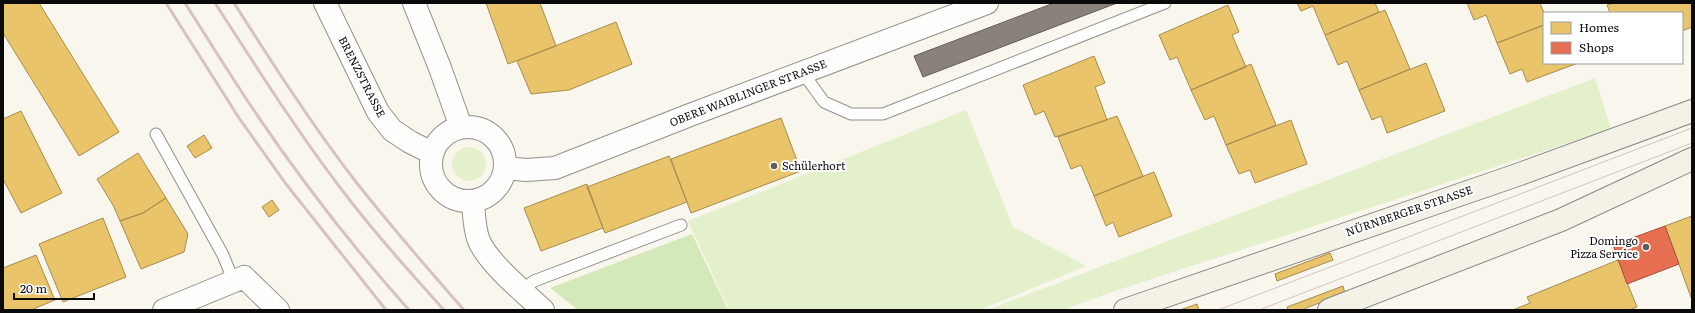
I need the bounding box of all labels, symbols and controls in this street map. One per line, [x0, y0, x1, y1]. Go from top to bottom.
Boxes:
legend [1543, 12, 1683, 64]
text: Homes [1579, 18, 1619, 36]
street label: BRENZSTRASSE [336, 33, 390, 120]
text: Shops [1579, 38, 1614, 56]
street label: OBERE WAIBLINGER STRASSE [667, 55, 829, 129]
place label: Schülerhort [782, 157, 846, 173]
marker: Schülerhort [769, 161, 779, 171]
street label: NÜRNBERGER STRASSE [1343, 181, 1474, 239]
place label: Domingo Pizza Service [1570, 232, 1638, 261]
marker: Domingo Pizza Service [1641, 242, 1651, 252]
scale bar [14, 275, 94, 301]
text: 20 m [20, 279, 47, 297]

